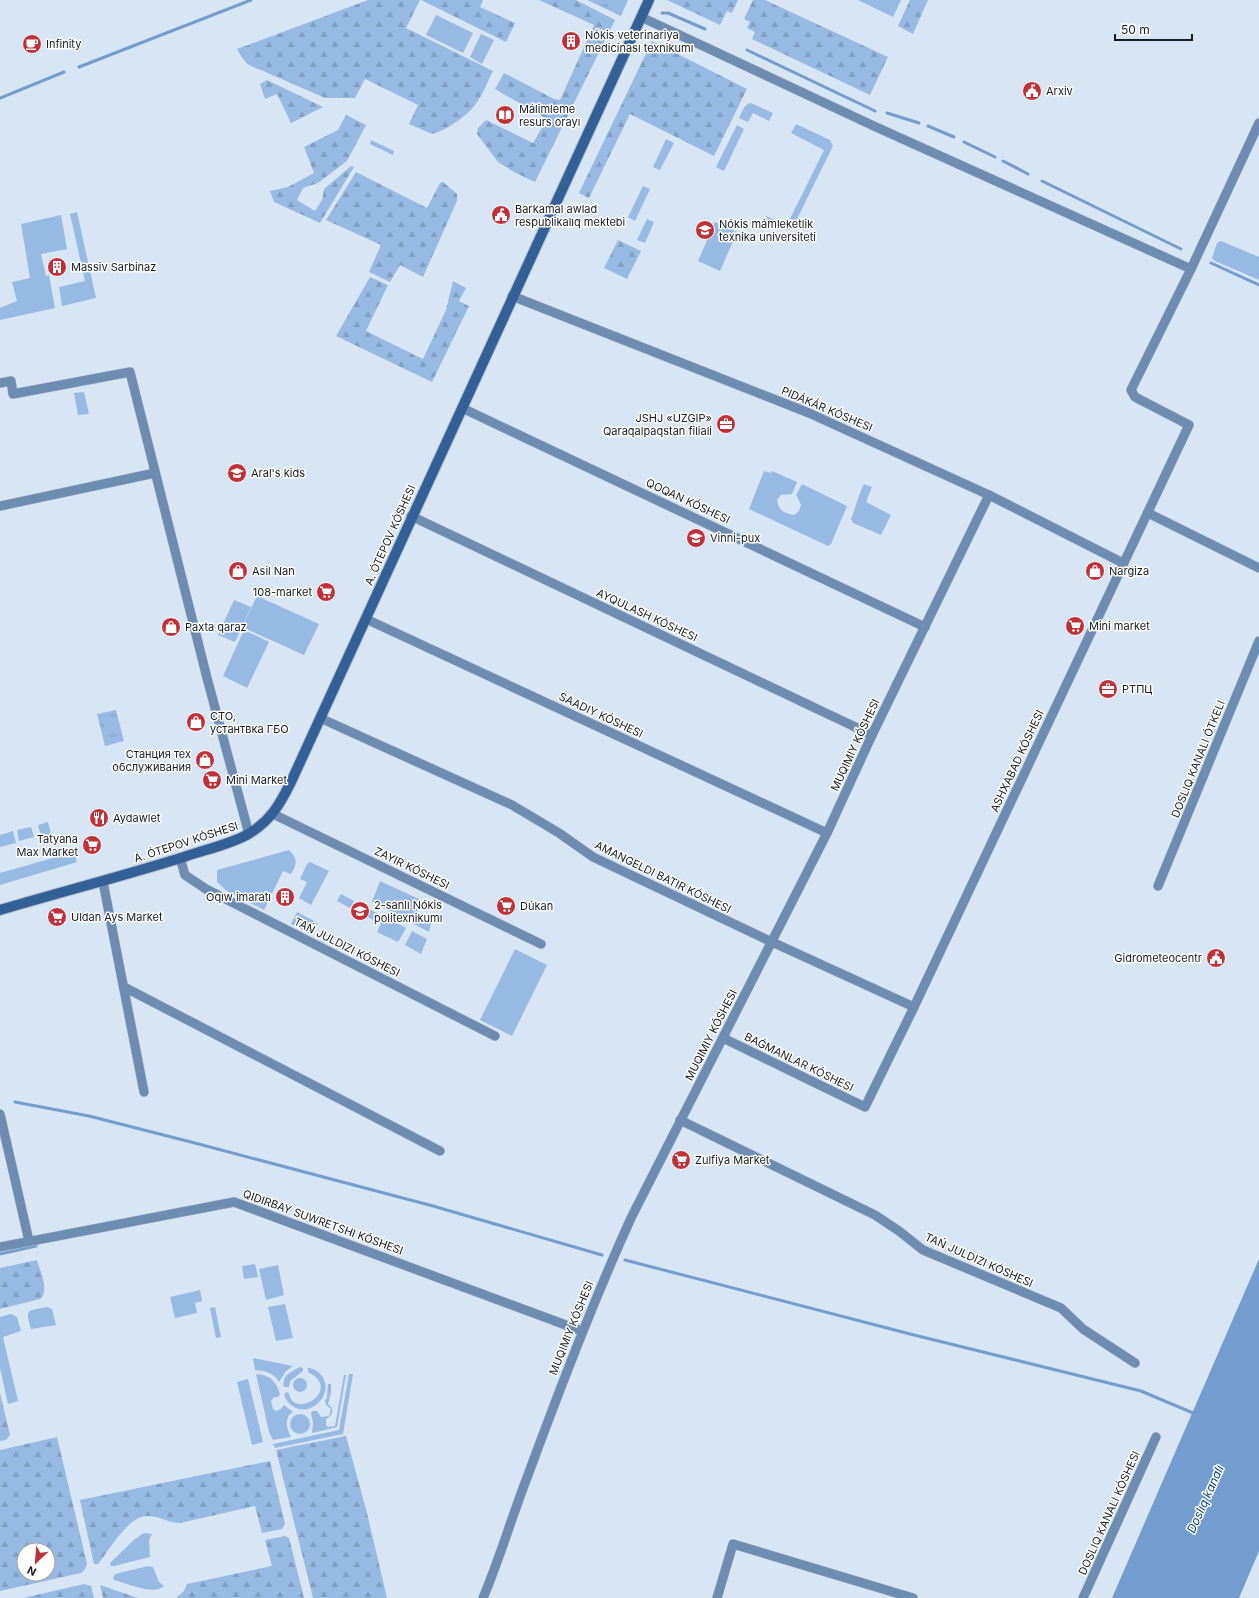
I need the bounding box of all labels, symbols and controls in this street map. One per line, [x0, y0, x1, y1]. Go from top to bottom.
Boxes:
scale bar [1115, 16, 1192, 42]
text: 50 m [1121, 22, 1150, 37]
place label: Nókis veterinariya medicinası texnikumı [585, 28, 693, 55]
building icon: Nókis veterinariya medicinası texnikumı [560, 30, 582, 52]
cafe icon: Infinity [21, 33, 43, 55]
place label: Infinity [46, 37, 81, 51]
public building icon: Arxiv [1021, 80, 1043, 102]
place label: Arxiv [1046, 84, 1073, 98]
place label: Málimleme resurs orayı [519, 102, 580, 129]
library icon: Málimleme resurs orayı [494, 104, 516, 126]
place label: Barkamal awlad respublikalıq mektebi [515, 202, 625, 229]
public building icon: Barkamal awlad respublikalıq mektebi [490, 204, 512, 226]
place label: Nókis mámleketlik texnika universiteti [719, 217, 816, 244]
school or university icon: Nókis mámleketlik texnika universiteti [694, 219, 716, 241]
building icon: Massiv Sarbinaz [46, 256, 68, 278]
place label: Massiv Sarbinaz [71, 260, 156, 274]
street label: PIDÁKÁR KÓSHESI [779, 383, 875, 435]
place label: JSHJ «UZGIP» Qaraqalpaqstan filiali [603, 411, 712, 438]
office icon: JSHJ «UZGIP» Qaraqalpaqstan filiali [715, 413, 737, 435]
school or university icon: Aral's kids [226, 462, 248, 484]
place label: Aral's kids [251, 466, 305, 480]
street label: QOQAN KÓSHESI [644, 475, 732, 527]
street label: A. ÓTEPOV KÓSHESI [362, 483, 418, 587]
school or university icon: Vinni-pux [685, 527, 707, 549]
place label: Vinni-pux [710, 531, 760, 545]
shop icon: Asil Nan [227, 560, 249, 582]
shop icon: Nargiza [1084, 560, 1106, 582]
place label: Asil Nan [252, 564, 295, 578]
place label: Nargiza [1109, 564, 1149, 578]
supermarket icon: 108-market [315, 581, 337, 603]
place label: 108-market [253, 585, 312, 599]
street label: AYQULASH KÓSHESI [594, 585, 700, 645]
supermarket icon: Mini market [1064, 615, 1086, 637]
shop icon: Paxta qaraz [160, 616, 182, 638]
place label: Mini market [1089, 619, 1150, 633]
place label: Paxta qaraz [185, 620, 247, 634]
office icon: РТПЦ [1097, 678, 1119, 700]
place label: РТПЦ [1122, 682, 1152, 696]
street label: SAADIY KÓSHESI [557, 689, 645, 741]
street label: MUQIMIY KÓSHESI [827, 697, 883, 793]
street label: DOSLIQ KANALI ÓTKELI [1168, 698, 1228, 820]
street label: ASHXABAD KÓSHESI [987, 708, 1047, 814]
place label: СТО, устантвка ГБО [210, 709, 289, 736]
shop icon: СТО, устантвка ГБО [185, 711, 207, 733]
place label: Станция тех обслуживания [112, 747, 191, 774]
shop icon: Станция тех обслуживания [194, 749, 216, 771]
supermarket icon: Mini Market [201, 769, 223, 791]
place label: Mini Market [226, 773, 287, 787]
restaurant icon: Aydawlet [88, 807, 110, 829]
place label: Aydawlet [113, 811, 161, 825]
street label: A. ÓTEPOV KÓSHESI [132, 819, 240, 865]
place label: Tatyana Max Market [17, 832, 78, 859]
supermarket icon: Tatyana Max Market [81, 834, 103, 856]
street label: AMANGELDI BATIR KÓSHESI [593, 838, 733, 916]
street label: ZAYIR KÓSHESI [372, 844, 452, 892]
building icon: Oqıw imaratı [274, 886, 296, 908]
place label: Oqıw imaratı [206, 890, 271, 904]
supermarket icon: Dúkan [495, 895, 517, 917]
place label: 2-sanlı Nókis politexnikumı [374, 898, 442, 925]
place label: Dúkan [520, 899, 553, 913]
school or university icon: 2-sanlı Nókis politexnikumı [349, 900, 371, 922]
supermarket icon: Uldan Ays Market [46, 906, 68, 928]
place label: Uldan Ays Market [71, 910, 163, 924]
street label: TAŃ JULDIZI KÓSHESI [292, 914, 402, 980]
public building icon: Gidrometeocentr [1205, 947, 1227, 969]
place label: Gidrometeocentr [1114, 951, 1202, 965]
street label: MUQIMIY KÓSHESI [682, 987, 740, 1083]
street label: BAǴMANLAR KÓSHESI [742, 1029, 856, 1095]
supermarket icon: Zulfiya Market [670, 1149, 692, 1171]
place label: Zulfiya Market [695, 1153, 770, 1167]
street label: QIDIRBAY SUWRETSHI KÓSHESI [241, 1186, 405, 1258]
street label: TAŃ JULDIZI KÓSHESI [923, 1230, 1035, 1290]
street label: MUQIMIY KÓSHESI [546, 1279, 596, 1377]
street label: DOSLIQ KANALI KÓSHESI [1075, 1449, 1143, 1577]
water label: Doslıq kanalı [1183, 1463, 1227, 1535]
north arrow [16, 1542, 56, 1582]
text: N [25, 1563, 38, 1579]

